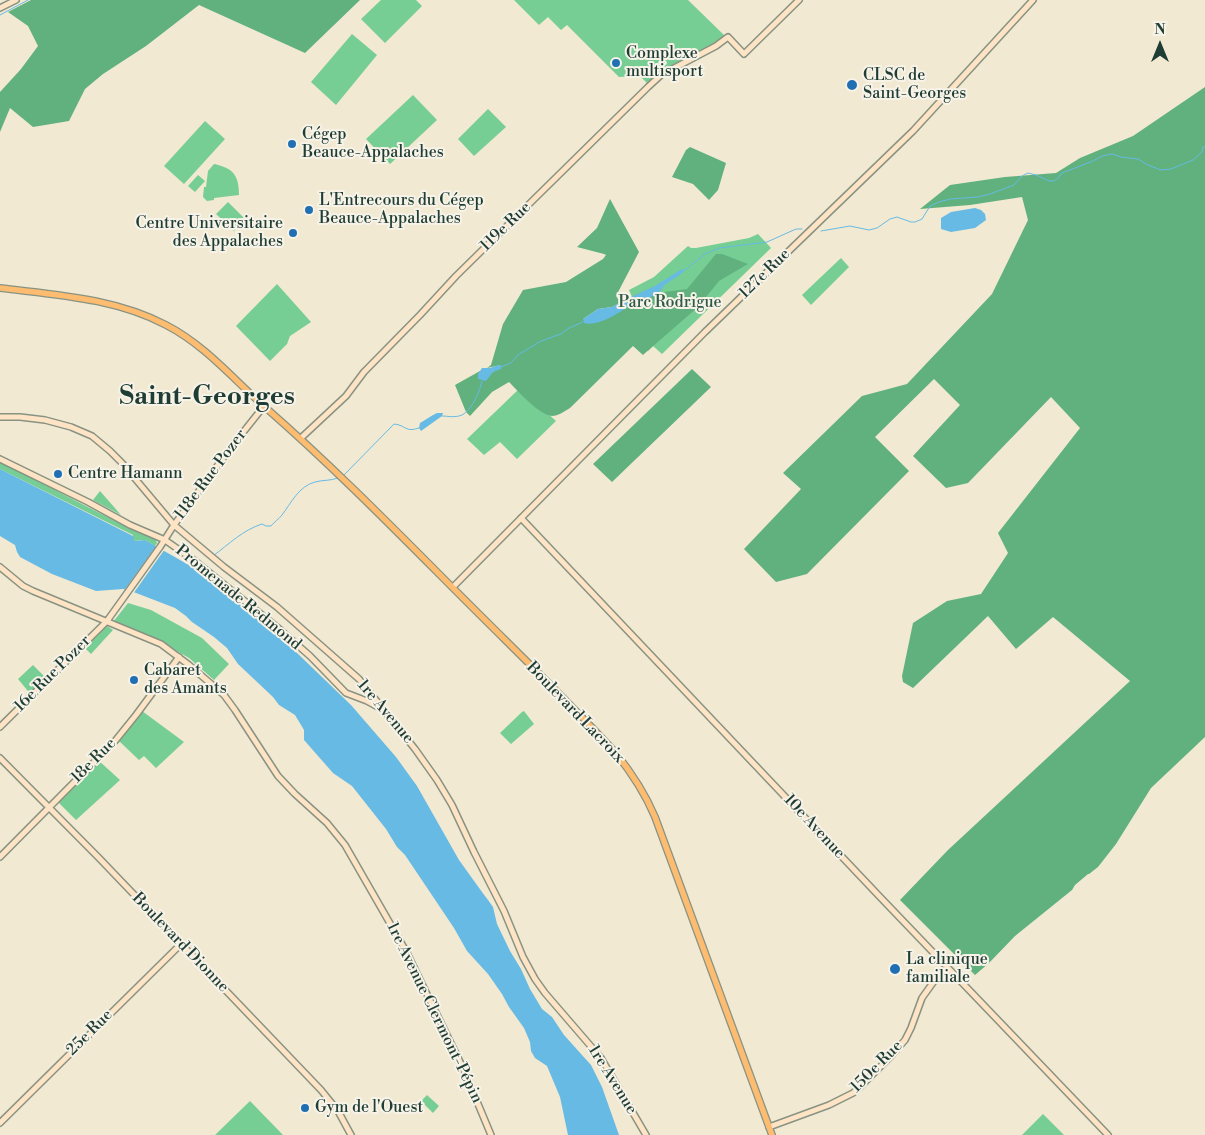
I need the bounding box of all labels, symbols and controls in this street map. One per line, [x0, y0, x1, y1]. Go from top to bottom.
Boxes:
north arrow [1135, 20, 1185, 70]
text: N [1154, 21, 1166, 39]
place label: Complexe multisport [626, 44, 703, 82]
marker: Complexe multisport [610, 57, 622, 69]
place label: CLSC de Saint-Georges [863, 66, 966, 104]
marker: CLSC de Saint-Georges [845, 78, 859, 92]
place label: Cégep Beauce-Appalaches [302, 125, 444, 163]
marker: Cégep Beauce-Appalaches [286, 138, 298, 150]
place label: L'Entrecours du Cégep Beauce-Appalaches [319, 191, 484, 229]
street label: 119e Rue [477, 198, 535, 256]
marker: L'Entrecours du Cégep Beauce-Appalaches [303, 204, 315, 216]
place label: Centre Universitaire des Appalaches [135, 214, 283, 252]
marker: Centre Universitaire des Appalaches [287, 227, 299, 239]
street label: 127e Rue [735, 245, 795, 303]
park label: Parc Rodrigue [618, 293, 722, 313]
district label: Saint-Georges [119, 382, 295, 414]
street label: 118e Rue Pozer [171, 426, 251, 524]
place label: Centre Hamann [68, 464, 183, 484]
marker: Centre Hamann [52, 468, 64, 480]
street label: Promenade Redmond [171, 541, 305, 655]
street label: 16e Rue Pozer [11, 632, 95, 716]
street label: Boulevard Lacroix [522, 658, 628, 768]
place label: Cabaret des Amants [144, 661, 227, 699]
marker: Cabaret des Amants [128, 674, 140, 686]
street label: 1re Avenue [353, 676, 417, 748]
street label: 18e Rue [67, 734, 121, 788]
street label: 10e Avenue [779, 791, 849, 863]
street label: Boulevard Dionne [128, 889, 232, 997]
street label: 1re Avenue Clermont-Pépin [382, 919, 486, 1107]
place label: La clinique familiale [906, 950, 988, 988]
marker: La clinique familiale [888, 962, 902, 976]
street label: 25e Rue [63, 1006, 117, 1060]
street label: 150e Rue [847, 1037, 907, 1097]
street label: 1re Avenue [583, 1042, 641, 1118]
place label: Gym de l'Ouest [315, 1098, 423, 1118]
marker: Gym de l'Ouest [299, 1102, 311, 1114]

